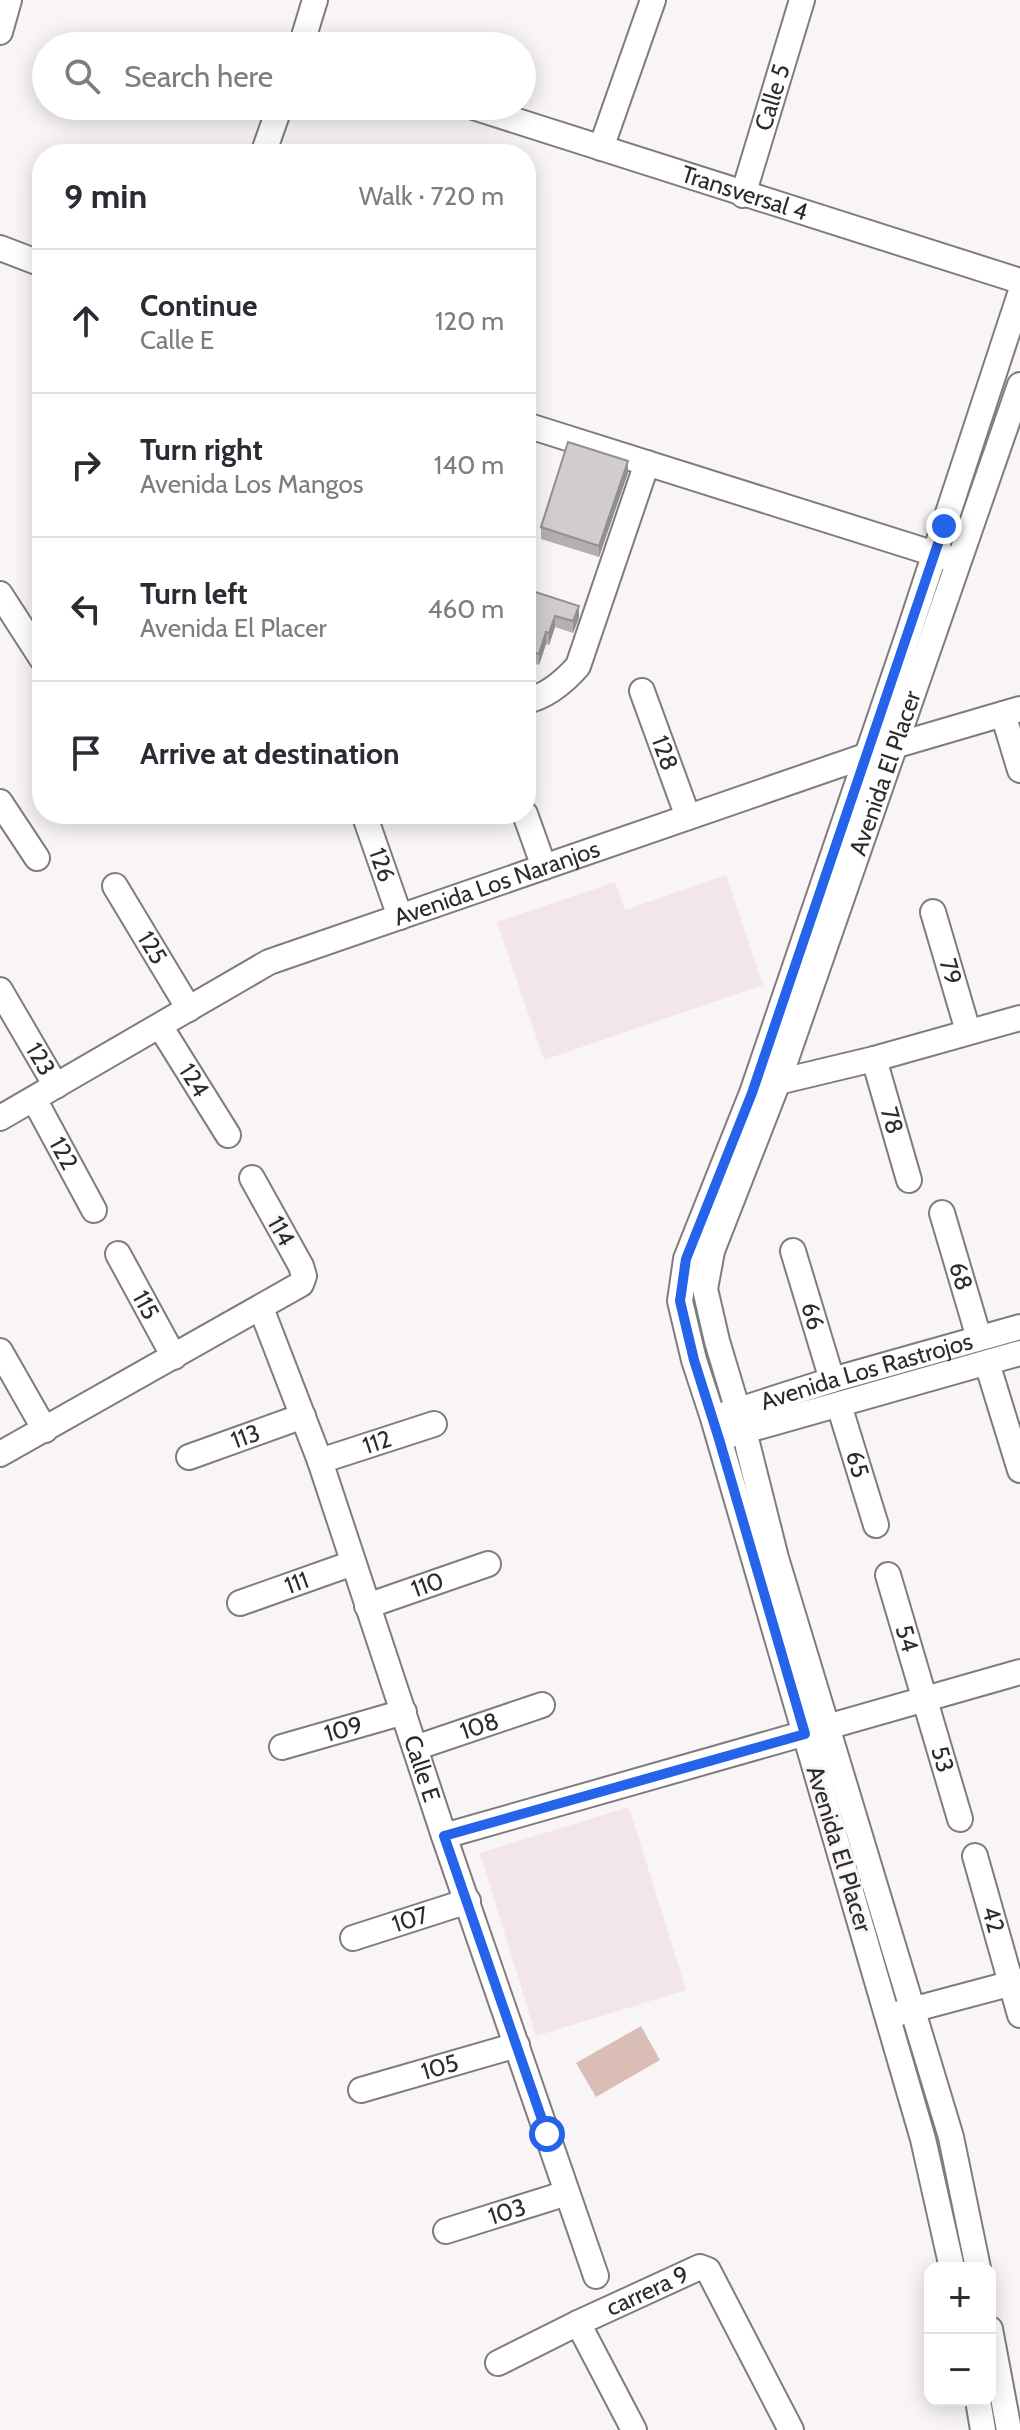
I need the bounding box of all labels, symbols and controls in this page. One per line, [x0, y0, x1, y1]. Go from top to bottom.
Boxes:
search box [32, 32, 536, 120]
icon: search [60, 54, 104, 98]
text: Search here [124, 58, 273, 95]
street label: Calle 5 [748, 60, 796, 134]
street label: Transversal 4 [678, 159, 811, 227]
text: 9 min [64, 175, 147, 217]
text: Walk · 720 m [359, 180, 504, 212]
text: Continue [140, 287, 257, 324]
icon: ahead [64, 299, 108, 343]
text: 120 m [435, 305, 504, 337]
text: Calle E [140, 324, 214, 356]
text: Turn right [140, 431, 263, 468]
icon: right [64, 443, 108, 487]
text: 140 m [434, 449, 504, 481]
text: Avenida Los Mangos [140, 468, 363, 500]
route end [926, 508, 962, 544]
text: Turn left [140, 575, 248, 612]
icon: left [64, 587, 108, 631]
text: 460 m [427, 593, 504, 625]
text: Avenida El Placer [140, 612, 327, 644]
street label: Avenida El Placer [843, 686, 927, 859]
icon: arrive [64, 731, 108, 775]
street label: 128 [645, 731, 685, 774]
text: Arrive at destination [140, 735, 400, 772]
street label: Avenida Los Naranjos [390, 834, 603, 932]
street label: 126 [363, 844, 402, 886]
street label: 125 [132, 926, 174, 969]
street label: 79 [933, 955, 969, 988]
street label: 123 [20, 1037, 62, 1081]
street label: 124 [173, 1058, 216, 1102]
street label: 78 [875, 1104, 910, 1137]
street label: 122 [43, 1132, 85, 1175]
street label: 114 [262, 1211, 301, 1251]
street label: 68 [943, 1259, 979, 1294]
street label: 115 [127, 1285, 166, 1324]
street label: 66 [795, 1299, 831, 1333]
street label: Avenida Los Rastrojos [757, 1326, 976, 1416]
street label: 113 [227, 1418, 264, 1455]
street label: 112 [359, 1424, 395, 1460]
street label: 65 [840, 1447, 876, 1481]
street label: 111 [280, 1565, 312, 1600]
street label: 110 [407, 1566, 447, 1604]
street label: 54 [889, 1621, 925, 1655]
street label: 108 [456, 1706, 502, 1746]
street label: 109 [321, 1710, 366, 1748]
street label: Calle E [398, 1731, 447, 1806]
street label: 53 [925, 1742, 960, 1776]
street label: Avenida El Placer [800, 1762, 879, 1936]
street label: 107 [388, 1900, 432, 1939]
street label: 42 [976, 1903, 1011, 1936]
street label: 105 [418, 2048, 462, 2086]
route start [529, 2116, 565, 2152]
street label: 103 [485, 2192, 529, 2231]
street label: carrera 9 [602, 2259, 693, 2322]
map controls [924, 2262, 996, 2406]
button: + [924, 2262, 996, 2334]
button: − [924, 2334, 996, 2406]

